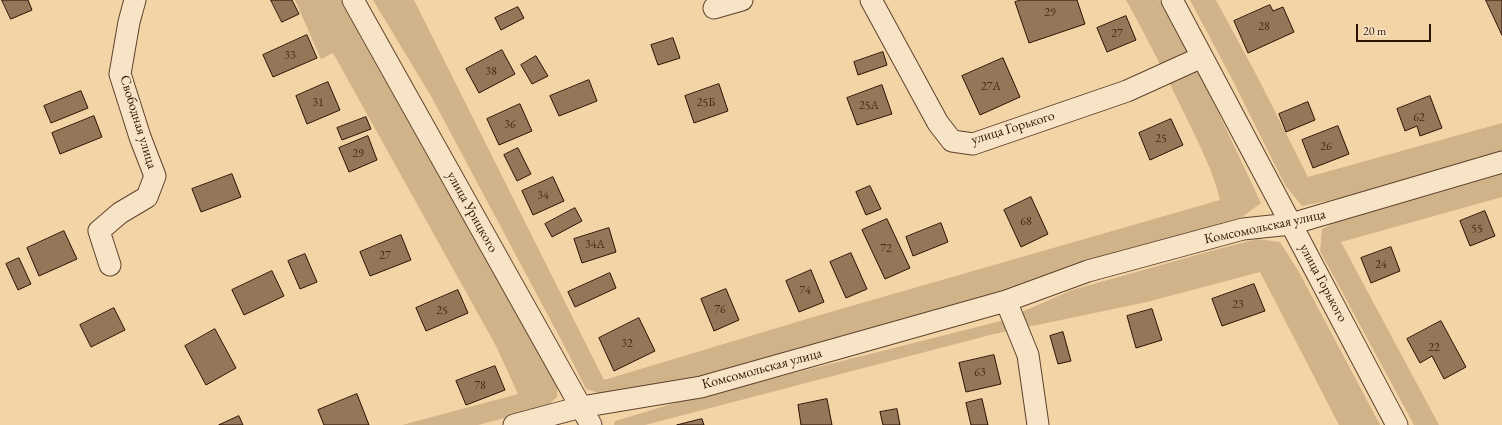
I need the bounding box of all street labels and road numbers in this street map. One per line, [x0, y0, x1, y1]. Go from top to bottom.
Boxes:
street label: Свободная улица [116, 73, 160, 171]
street label: улица Горького [969, 107, 1057, 149]
street label: улица Урицкого [443, 168, 501, 256]
street label: Комсомольская улица [1203, 206, 1327, 248]
street label: улица Горького [1295, 241, 1351, 325]
street label: Комсомольская улица [700, 345, 824, 393]

